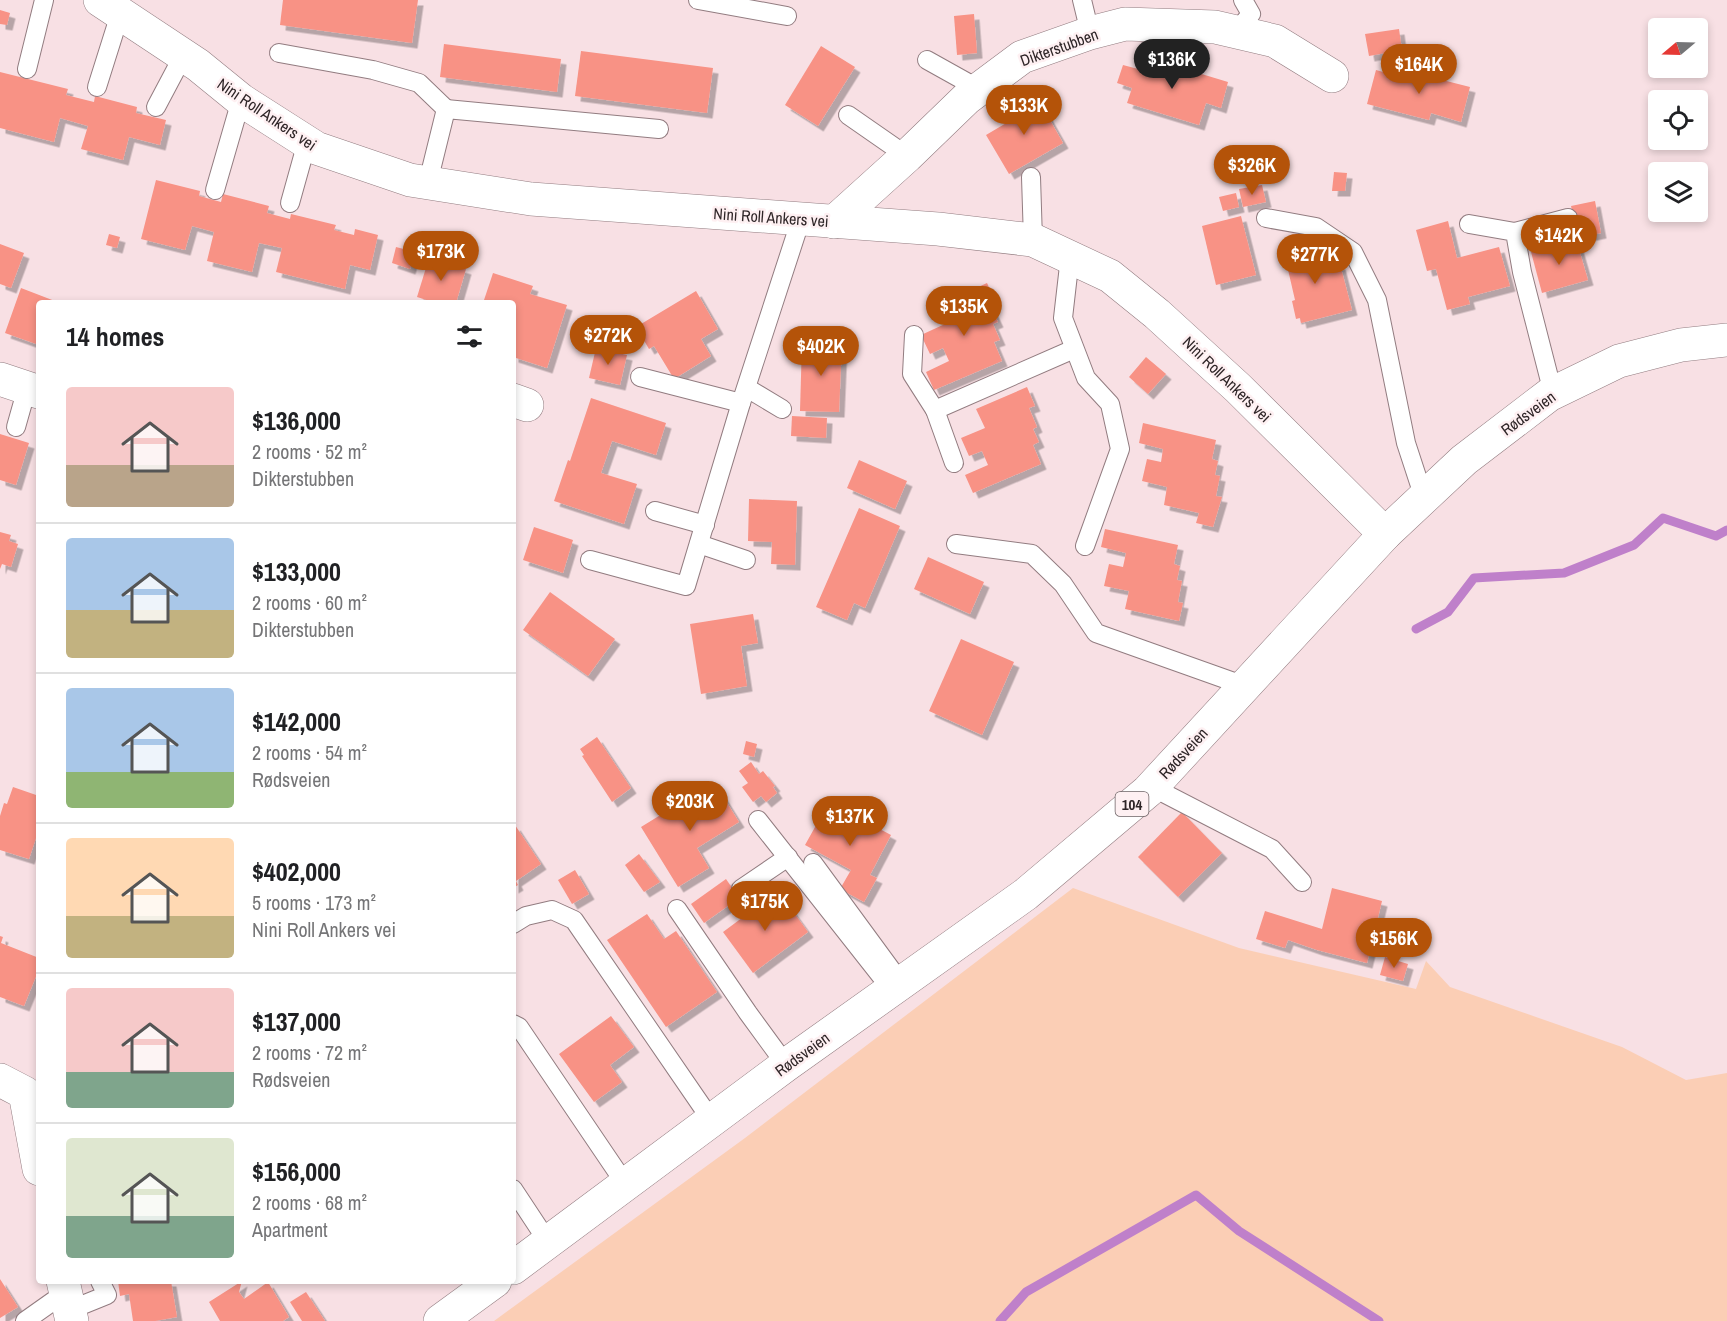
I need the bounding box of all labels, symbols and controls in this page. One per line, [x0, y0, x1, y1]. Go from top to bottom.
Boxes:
north arrow [1648, 18, 1708, 78]
map controls [1648, 18, 1708, 222]
street label: Dikterstubben [1017, 23, 1101, 71]
pin: $136K [1130, 39, 1214, 90]
pin: $164K [1377, 44, 1461, 95]
text: $136K [1148, 45, 1196, 72]
text: $164K [1395, 50, 1443, 77]
street label: Nini Roll Ankers vei [213, 73, 321, 155]
pin: $133K [982, 85, 1066, 136]
button: locate [1648, 90, 1708, 150]
text: $133K [1000, 91, 1048, 118]
pin: $326K [1210, 145, 1294, 196]
text: $326K [1228, 151, 1276, 178]
button: layers [1648, 162, 1708, 222]
street label: Nini Roll Ankers vei [713, 202, 829, 232]
pin: $142K [1517, 215, 1601, 266]
text: $142K [1535, 221, 1583, 248]
pin: $173K [399, 231, 483, 282]
pin: $277K [1273, 234, 1357, 285]
text: $173K [417, 237, 465, 264]
text: $277K [1291, 240, 1339, 267]
pin: $135K [922, 286, 1006, 337]
text: $135K [940, 292, 988, 319]
pin: $272K [566, 315, 650, 366]
text: 14 homes [66, 319, 164, 354]
icon: filters [453, 320, 486, 353]
text: $272K [584, 321, 632, 348]
pin: $402K [779, 326, 863, 377]
street label: Nini Roll Ankers vei [1178, 331, 1276, 427]
text: $402K [797, 332, 845, 359]
street label: Rødsveien [1496, 386, 1560, 440]
text: $136,000 [252, 403, 341, 438]
icon: home [114, 411, 186, 483]
text: 2 rooms · 52 m² [252, 438, 367, 465]
text: Dikterstubben [252, 465, 354, 492]
text: $133,000 [252, 554, 341, 589]
icon: home [114, 562, 186, 634]
text: 2 rooms · 60 m² [252, 589, 367, 616]
text: Dikterstubben [252, 616, 354, 643]
text: $142,000 [252, 704, 341, 739]
icon: home [114, 712, 186, 784]
street label: Rødsveien [1154, 723, 1212, 783]
text: 2 rooms · 54 m² [252, 739, 367, 766]
text: Rødsveien [252, 766, 330, 793]
pin: $203K [648, 781, 732, 832]
text: $203K [666, 787, 714, 814]
road number: 104 [1116, 792, 1148, 816]
pin: $137K [808, 796, 892, 847]
text: $137K [826, 802, 874, 829]
text: $402,000 [252, 854, 341, 889]
icon: home [114, 862, 186, 934]
pin: $175K [723, 881, 807, 932]
text: $175K [741, 887, 789, 914]
text: 5 rooms · 173 m² [252, 889, 376, 916]
text: Nini Roll Ankers vei [252, 916, 396, 943]
pin: $156K [1352, 918, 1436, 969]
text: $156K [1370, 924, 1418, 951]
text: $137,000 [252, 1004, 341, 1039]
icon: home [114, 1012, 186, 1084]
street label: Rødsveien [770, 1027, 834, 1081]
text: 2 rooms · 72 m² [252, 1039, 367, 1066]
text: Rødsveien [252, 1066, 330, 1093]
text: $156,000 [252, 1154, 341, 1189]
icon: home [114, 1162, 186, 1234]
text: 2 rooms · 68 m² [252, 1189, 367, 1216]
text: Apartment [252, 1216, 328, 1243]

